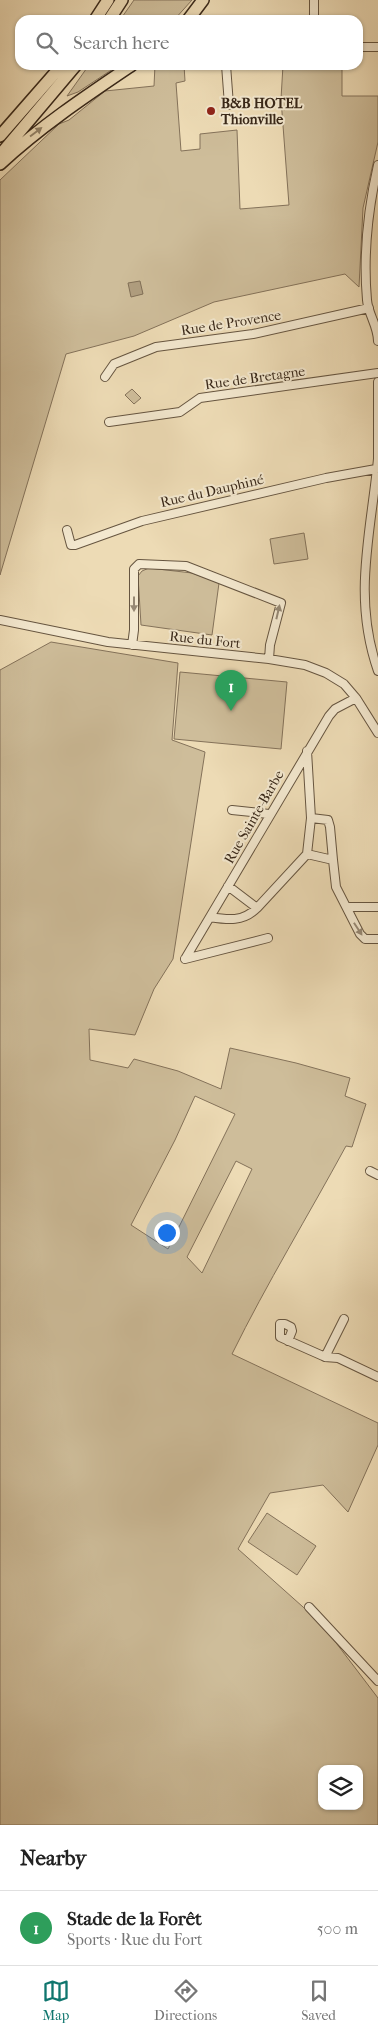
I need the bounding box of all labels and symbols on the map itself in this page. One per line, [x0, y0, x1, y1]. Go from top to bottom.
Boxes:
place label: B&B HOTEL Thionville [220, 95, 303, 128]
marker: B&B HOTEL Thionville [205, 105, 217, 117]
one-way arrow [29, 127, 43, 137]
street label: Rue de Provence [180, 307, 282, 339]
street label: Rue de Bretagne [204, 363, 306, 393]
street label: Rue du Dauphiné [159, 471, 265, 511]
one-way arrow [130, 596, 138, 612]
one-way arrow [274, 604, 282, 619]
street label: Rue du Fort [168, 628, 242, 652]
pin: 1 [215, 670, 247, 711]
street label: Rue Sainte-Barbe [220, 767, 288, 867]
one-way arrow [353, 923, 363, 936]
your location [154, 1220, 180, 1246]

